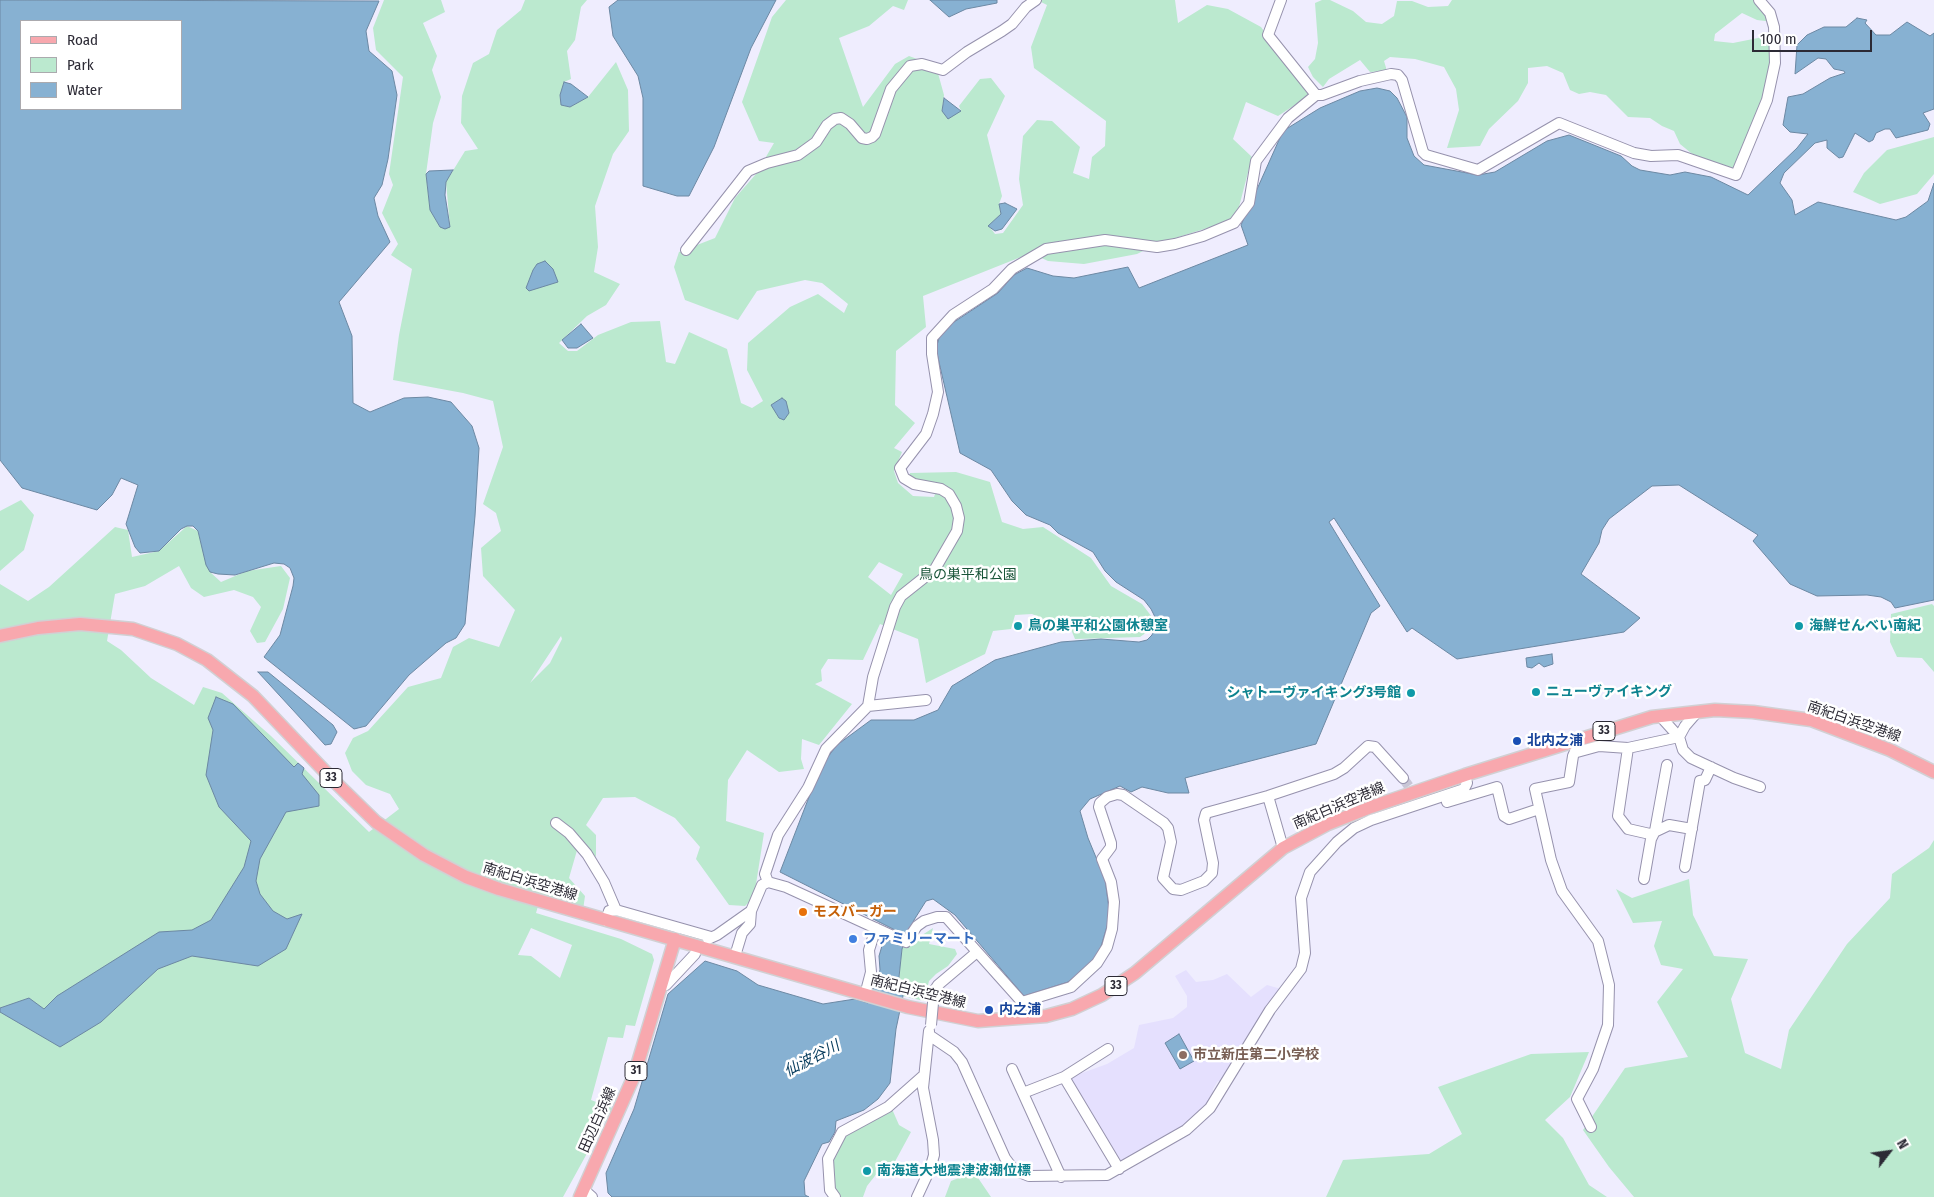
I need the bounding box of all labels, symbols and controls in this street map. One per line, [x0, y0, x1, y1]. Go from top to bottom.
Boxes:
legend [20, 20, 182, 110]
scale bar [1754, 20, 1874, 52]
text: 100 m [1760, 30, 1797, 48]
text: Road [67, 31, 98, 49]
text: Park [67, 56, 94, 74]
text: Water [67, 81, 102, 99]
park label: 鳥の巣平和公園 [919, 567, 1017, 583]
place label: 鳥の巣平和公園休憩室 [1028, 618, 1168, 634]
place label: 海鮮せんべい南紀 [1809, 618, 1921, 634]
marker: 鳥の巣平和公園休憩室 [1012, 620, 1024, 632]
marker: 海鮮せんべい南紀 [1793, 620, 1805, 632]
place label: ニューヴァイキング [1546, 684, 1672, 700]
place label: シャトーヴァイキング3号館 [1226, 685, 1401, 701]
marker: ニューヴァイキング [1530, 686, 1542, 698]
marker: シャトーヴァイキング3号館 [1405, 687, 1417, 699]
street label: 南紀白浜空港線 [1805, 698, 1903, 746]
road number: 33 [1593, 721, 1615, 740]
place label: 北内之浦 [1527, 733, 1583, 749]
marker: 北内之浦 [1511, 735, 1523, 747]
road number: 33 [320, 768, 342, 788]
street label: 南紀白浜空港線 [1291, 779, 1387, 833]
street label: 南紀白浜空港線 [481, 860, 579, 904]
place label: モスバーガー [813, 904, 897, 920]
marker: モスバーガー [797, 906, 809, 918]
place label: ファミリーマート [863, 931, 975, 947]
marker: ファミリーマート [847, 933, 859, 945]
street label: 南紀白浜空港線 [868, 972, 968, 1012]
road number: 33 [1105, 976, 1127, 996]
place label: 内之浦 [999, 1002, 1041, 1018]
marker: 内之浦 [983, 1004, 995, 1016]
water label: 仙波谷川 [781, 1037, 843, 1081]
place label: 市立新庄第二小学校 [1193, 1047, 1319, 1063]
marker: 市立新庄第二小学校 [1177, 1049, 1189, 1061]
road number: 31 [625, 1062, 647, 1080]
street label: 田辺白浜線 [576, 1085, 620, 1155]
north arrow [1864, 1127, 1914, 1177]
text: N [1893, 1136, 1912, 1152]
place label: 南海道大地震津波潮位標 [877, 1163, 1031, 1179]
marker: 南海道大地震津波潮位標 [861, 1165, 873, 1177]

